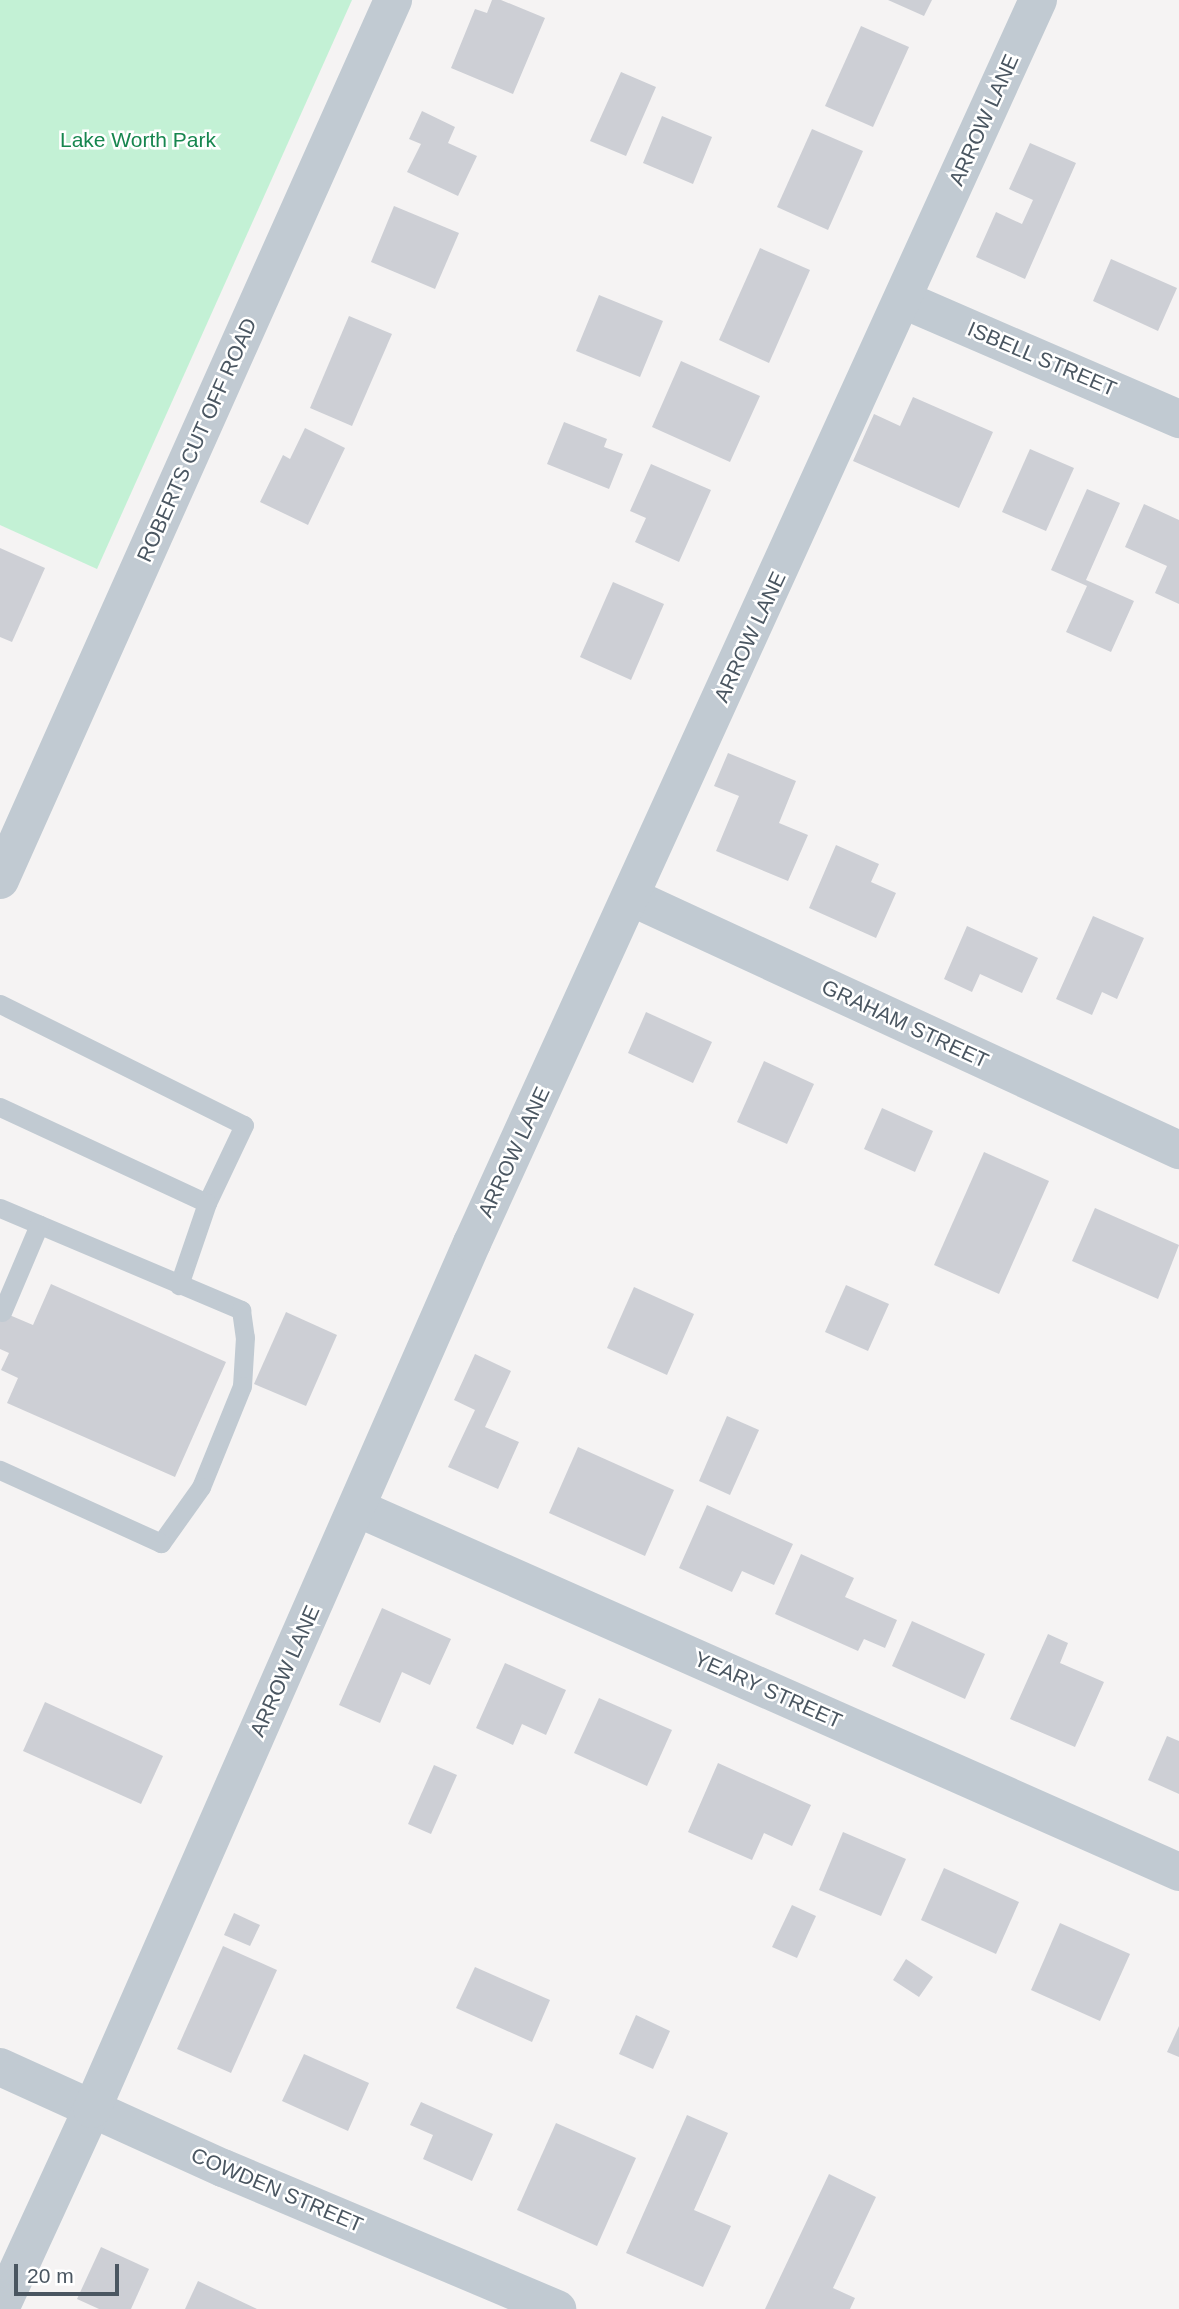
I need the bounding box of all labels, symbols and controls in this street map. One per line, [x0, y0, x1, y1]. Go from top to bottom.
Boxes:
street label: ARROW LANE [944, 50, 1024, 190]
park label: Lake Worth Park [60, 127, 216, 153]
street label: ROBERTS CUT OFF ROAD [132, 314, 262, 566]
street label: ISBELL STREET [963, 316, 1121, 402]
street label: ARROW LANE [709, 568, 791, 706]
street label: GRAHAM STREET [818, 974, 992, 1074]
street label: ARROW LANE [473, 1083, 555, 1221]
street label: ARROW LANE [245, 1601, 325, 1741]
street label: YEARY STREET [690, 1646, 846, 1734]
street label: COWDEN STREET [187, 2142, 367, 2238]
scale bar [18, 2250, 122, 2294]
text: 20 m [27, 2264, 74, 2287]

